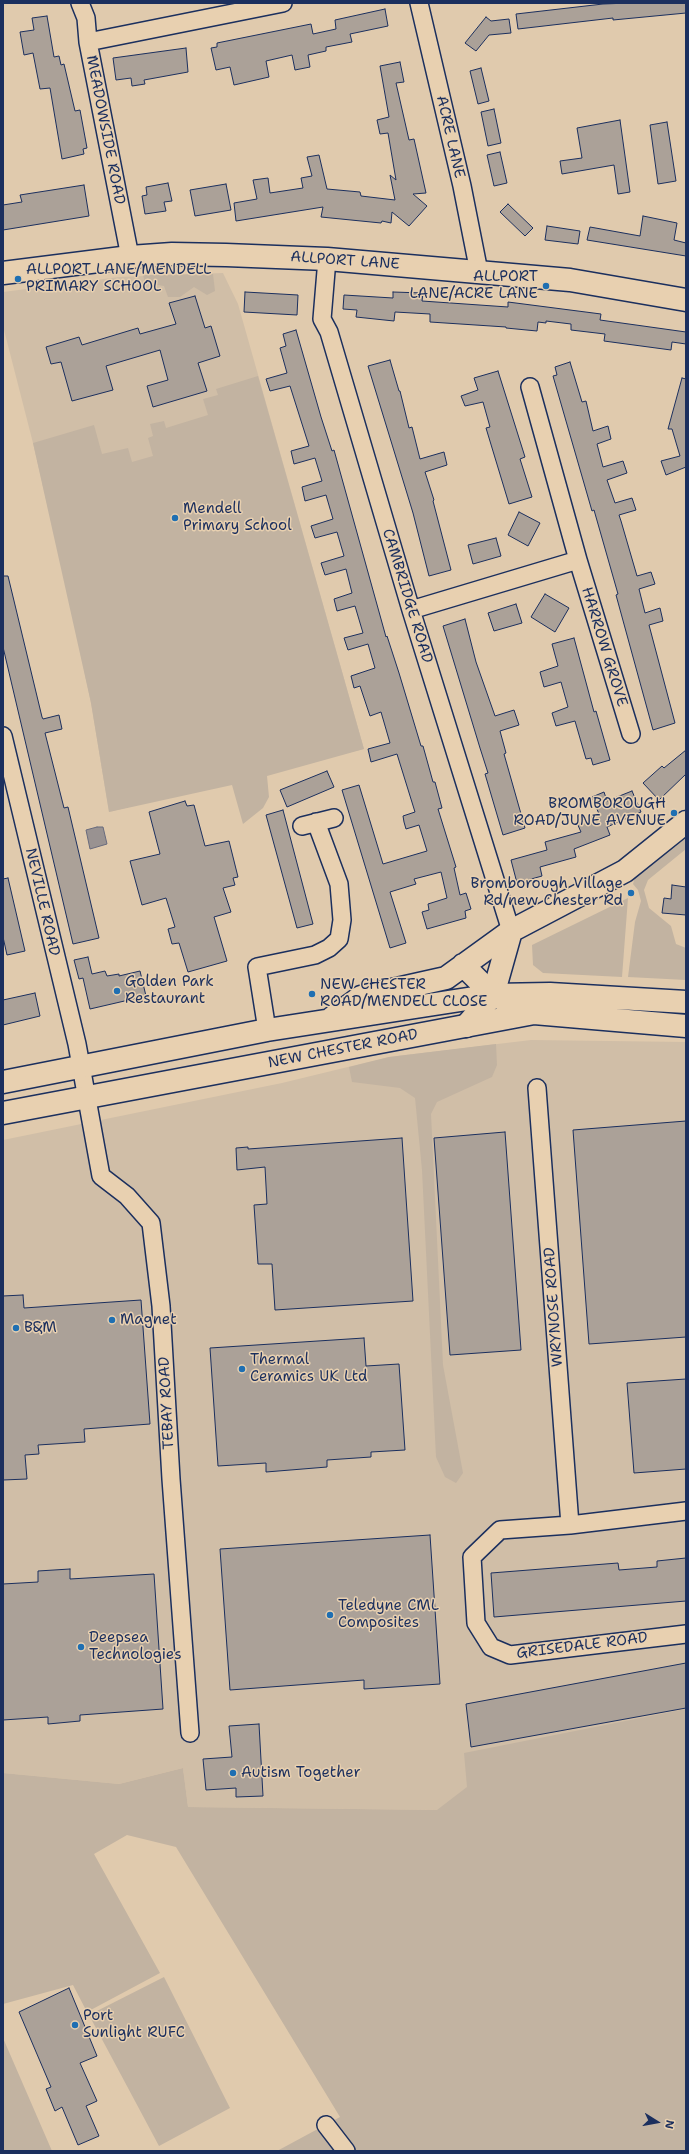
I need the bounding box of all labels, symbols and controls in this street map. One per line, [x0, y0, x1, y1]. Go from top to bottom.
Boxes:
street label: MEADOWSIDE ROAD [82, 54, 128, 206]
street label: ACRE LANE [432, 94, 468, 180]
street label: ALLPORT LANE [290, 248, 400, 274]
place label: ALLPORT LANE/MENDELL PRIMARY SCHOOL [26, 261, 211, 296]
place label: ALLPORT LANE/ACRE LANE [410, 268, 538, 303]
marker: ALLPORT LANE/MENDELL PRIMARY SCHOOL [13, 274, 23, 284]
marker: ALLPORT LANE/ACRE LANE [541, 281, 551, 291]
place label: Mendell Primary School [183, 500, 292, 535]
marker: Mendell Primary School [170, 513, 180, 523]
street label: CAMBRIDGE ROAD [378, 527, 436, 665]
street label: HARROW GROVE [577, 585, 631, 709]
place label: BROMBOROUGH ROAD/JUNE AVENUE [514, 795, 666, 830]
marker: BROMBOROUGH ROAD/JUNE AVENUE [669, 808, 679, 818]
street label: NEVILLE ROAD [21, 846, 63, 958]
place label: Bromborough Village Rd/new Chester Rd [470, 875, 623, 910]
marker: Bromborough Village Rd/new Chester Rd [626, 888, 636, 898]
place label: Golden Park Restaurant [125, 973, 214, 1008]
place label: NEW CHESTER ROAD/MENDELL CLOSE [320, 976, 487, 1011]
marker: Golden Park Restaurant [112, 986, 122, 996]
marker: NEW CHESTER ROAD/MENDELL CLOSE [307, 989, 317, 999]
street label: NEW CHESTER ROAD [266, 1026, 420, 1072]
street label: WRYNOSE ROAD [541, 1246, 567, 1368]
place label: Magnet [120, 1311, 177, 1329]
marker: Magnet [107, 1315, 117, 1325]
place label: B&M [24, 1319, 57, 1337]
marker: B&M [11, 1323, 21, 1333]
place label: Thermal Ceramics UK Ltd [250, 1351, 367, 1386]
street label: TEBAY ROAD [156, 1356, 178, 1450]
marker: Thermal Ceramics UK Ltd [237, 1364, 247, 1374]
place label: Teledyne CML Composites [338, 1597, 439, 1632]
marker: Teledyne CML Composites [325, 1610, 335, 1620]
place label: Deepsea Technologies [89, 1629, 182, 1664]
street label: GRISEDALE ROAD [515, 1629, 649, 1663]
marker: Deepsea Technologies [76, 1642, 86, 1652]
place label: Autism Together [241, 1764, 361, 1782]
marker: Autism Together [228, 1768, 238, 1778]
place label: Port Sunlight RUFC [83, 2007, 185, 2042]
marker: Port Sunlight RUFC [70, 2020, 80, 2030]
north arrow [637, 2102, 677, 2142]
text: N [661, 2119, 677, 2130]

